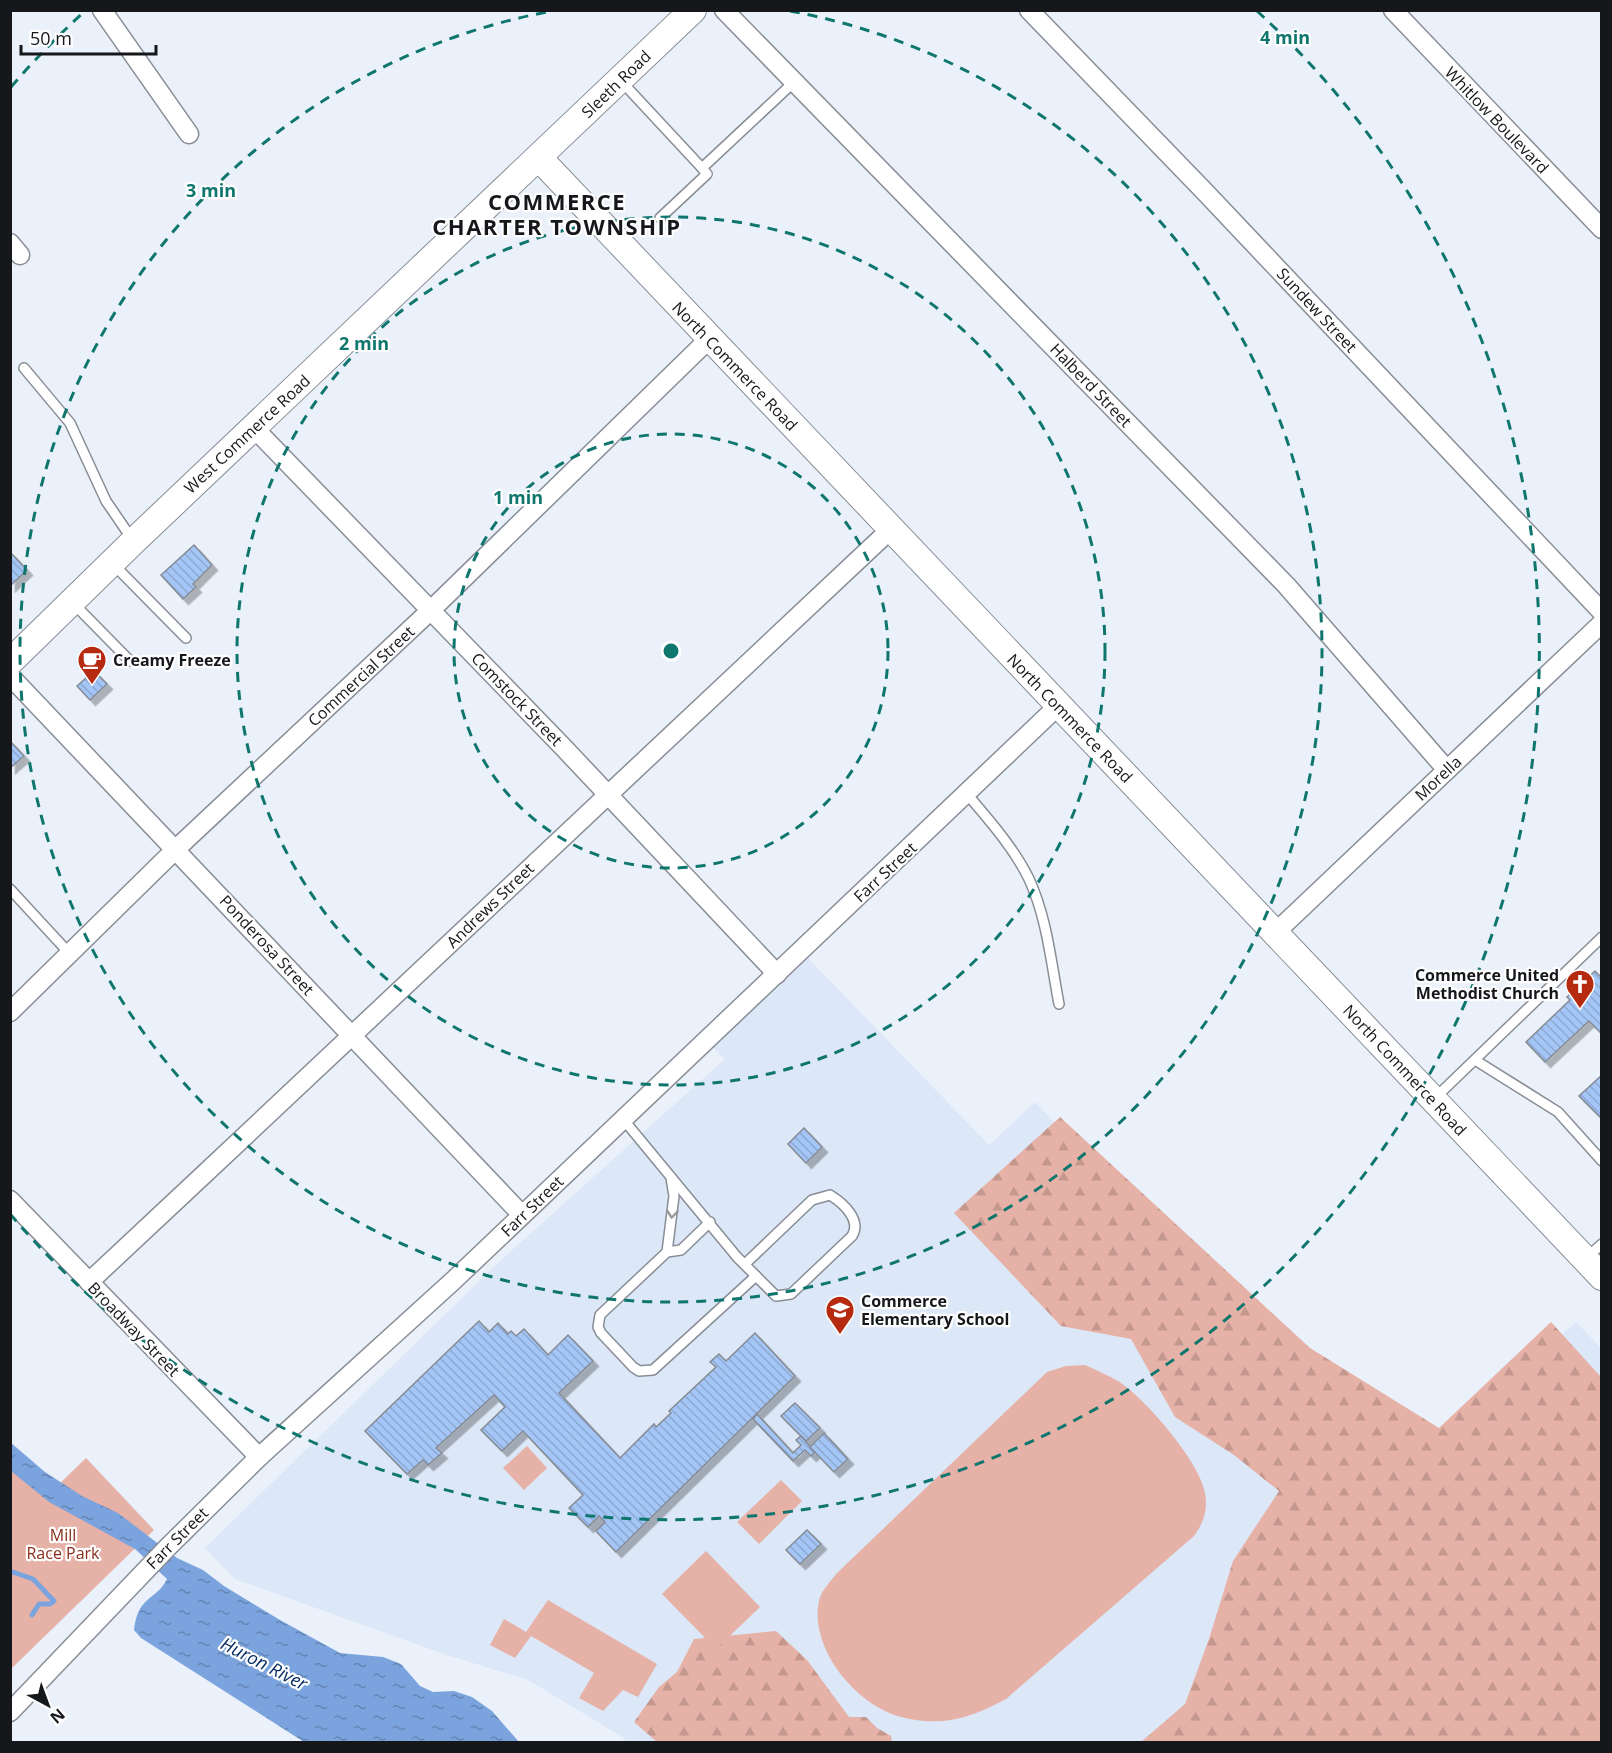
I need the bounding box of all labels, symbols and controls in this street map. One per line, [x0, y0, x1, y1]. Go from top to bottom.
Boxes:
scale bar [21, 18, 156, 56]
text: 4 min [1260, 25, 1310, 49]
text: 50 m [30, 26, 72, 50]
street label: Sleeth Road [576, 45, 656, 123]
street label: Whitlow Boulevard [1440, 62, 1554, 178]
text: 3 min [186, 178, 236, 202]
district label: COMMERCE CHARTER TOWNSHIP [432, 186, 682, 241]
street label: Sundew Street [1272, 263, 1362, 357]
street label: North Commerce Road [667, 297, 803, 435]
text: 2 min [339, 331, 389, 355]
street label: Halberd Street [1045, 338, 1137, 432]
street label: West Commerce Road [179, 370, 315, 498]
text: 1 min [493, 485, 543, 509]
street label: Commercial Street [303, 621, 419, 731]
centre of rings [661, 641, 681, 661]
cafe icon: Creamy Freeze [76, 644, 108, 686]
street label: Comstock Street [467, 647, 568, 751]
place label: Creamy Freeze [113, 649, 231, 671]
street label: North Commerce Road [1002, 649, 1138, 787]
street label: Morella [1410, 751, 1466, 805]
street label: Farr Street [849, 837, 922, 907]
street label: Andrews Street [441, 857, 539, 953]
street label: Ponderosa Street [215, 890, 319, 1000]
place label: Commerce United Methodist Church [1415, 964, 1559, 1004]
church icon: Commerce United Methodist Church [1564, 968, 1596, 1010]
street label: North Commerce Road [1338, 1000, 1472, 1140]
street label: Farr Street [496, 1170, 568, 1241]
one-way arrow [667, 1209, 679, 1218]
street label: Broadway Street [83, 1277, 185, 1381]
place label: Commerce Elementary School [861, 1290, 1009, 1330]
school or university icon: Commerce Elementary School [824, 1294, 856, 1336]
street label: Farr Street [141, 1502, 213, 1574]
park label: Mill Race Park [26, 1524, 100, 1564]
water label: Huron River [217, 1631, 313, 1696]
north arrow [18, 1675, 78, 1735]
text: N [46, 1704, 70, 1729]

